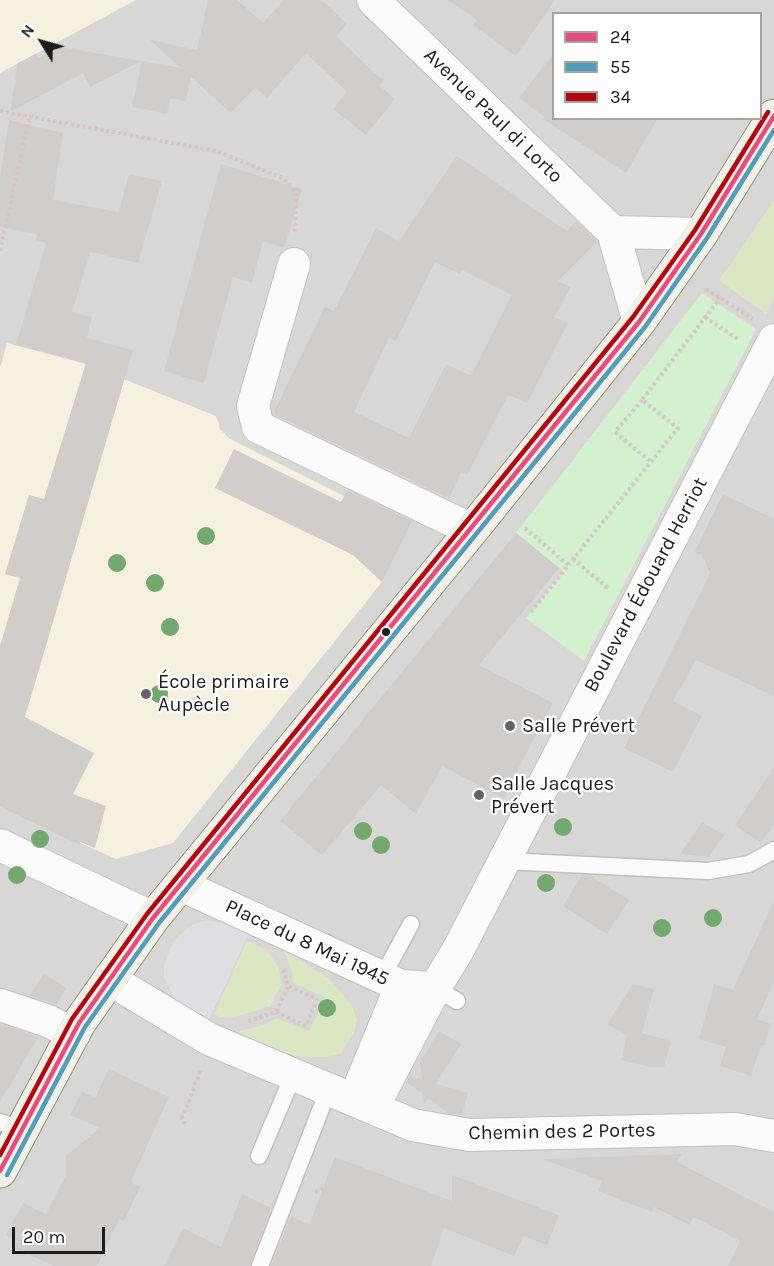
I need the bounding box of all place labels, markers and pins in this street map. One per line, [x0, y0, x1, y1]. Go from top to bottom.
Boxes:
unlabelled marker [380, 626, 392, 638]
place label: École primaire Aupècle [158, 670, 289, 717]
marker: École primaire Aupècle [139, 687, 153, 701]
place label: Salle Prévert [522, 714, 635, 738]
marker: Salle Prévert [503, 719, 517, 733]
place label: Salle Jacques Prévert [491, 772, 614, 819]
marker: Salle Jacques Prévert [472, 788, 486, 802]

